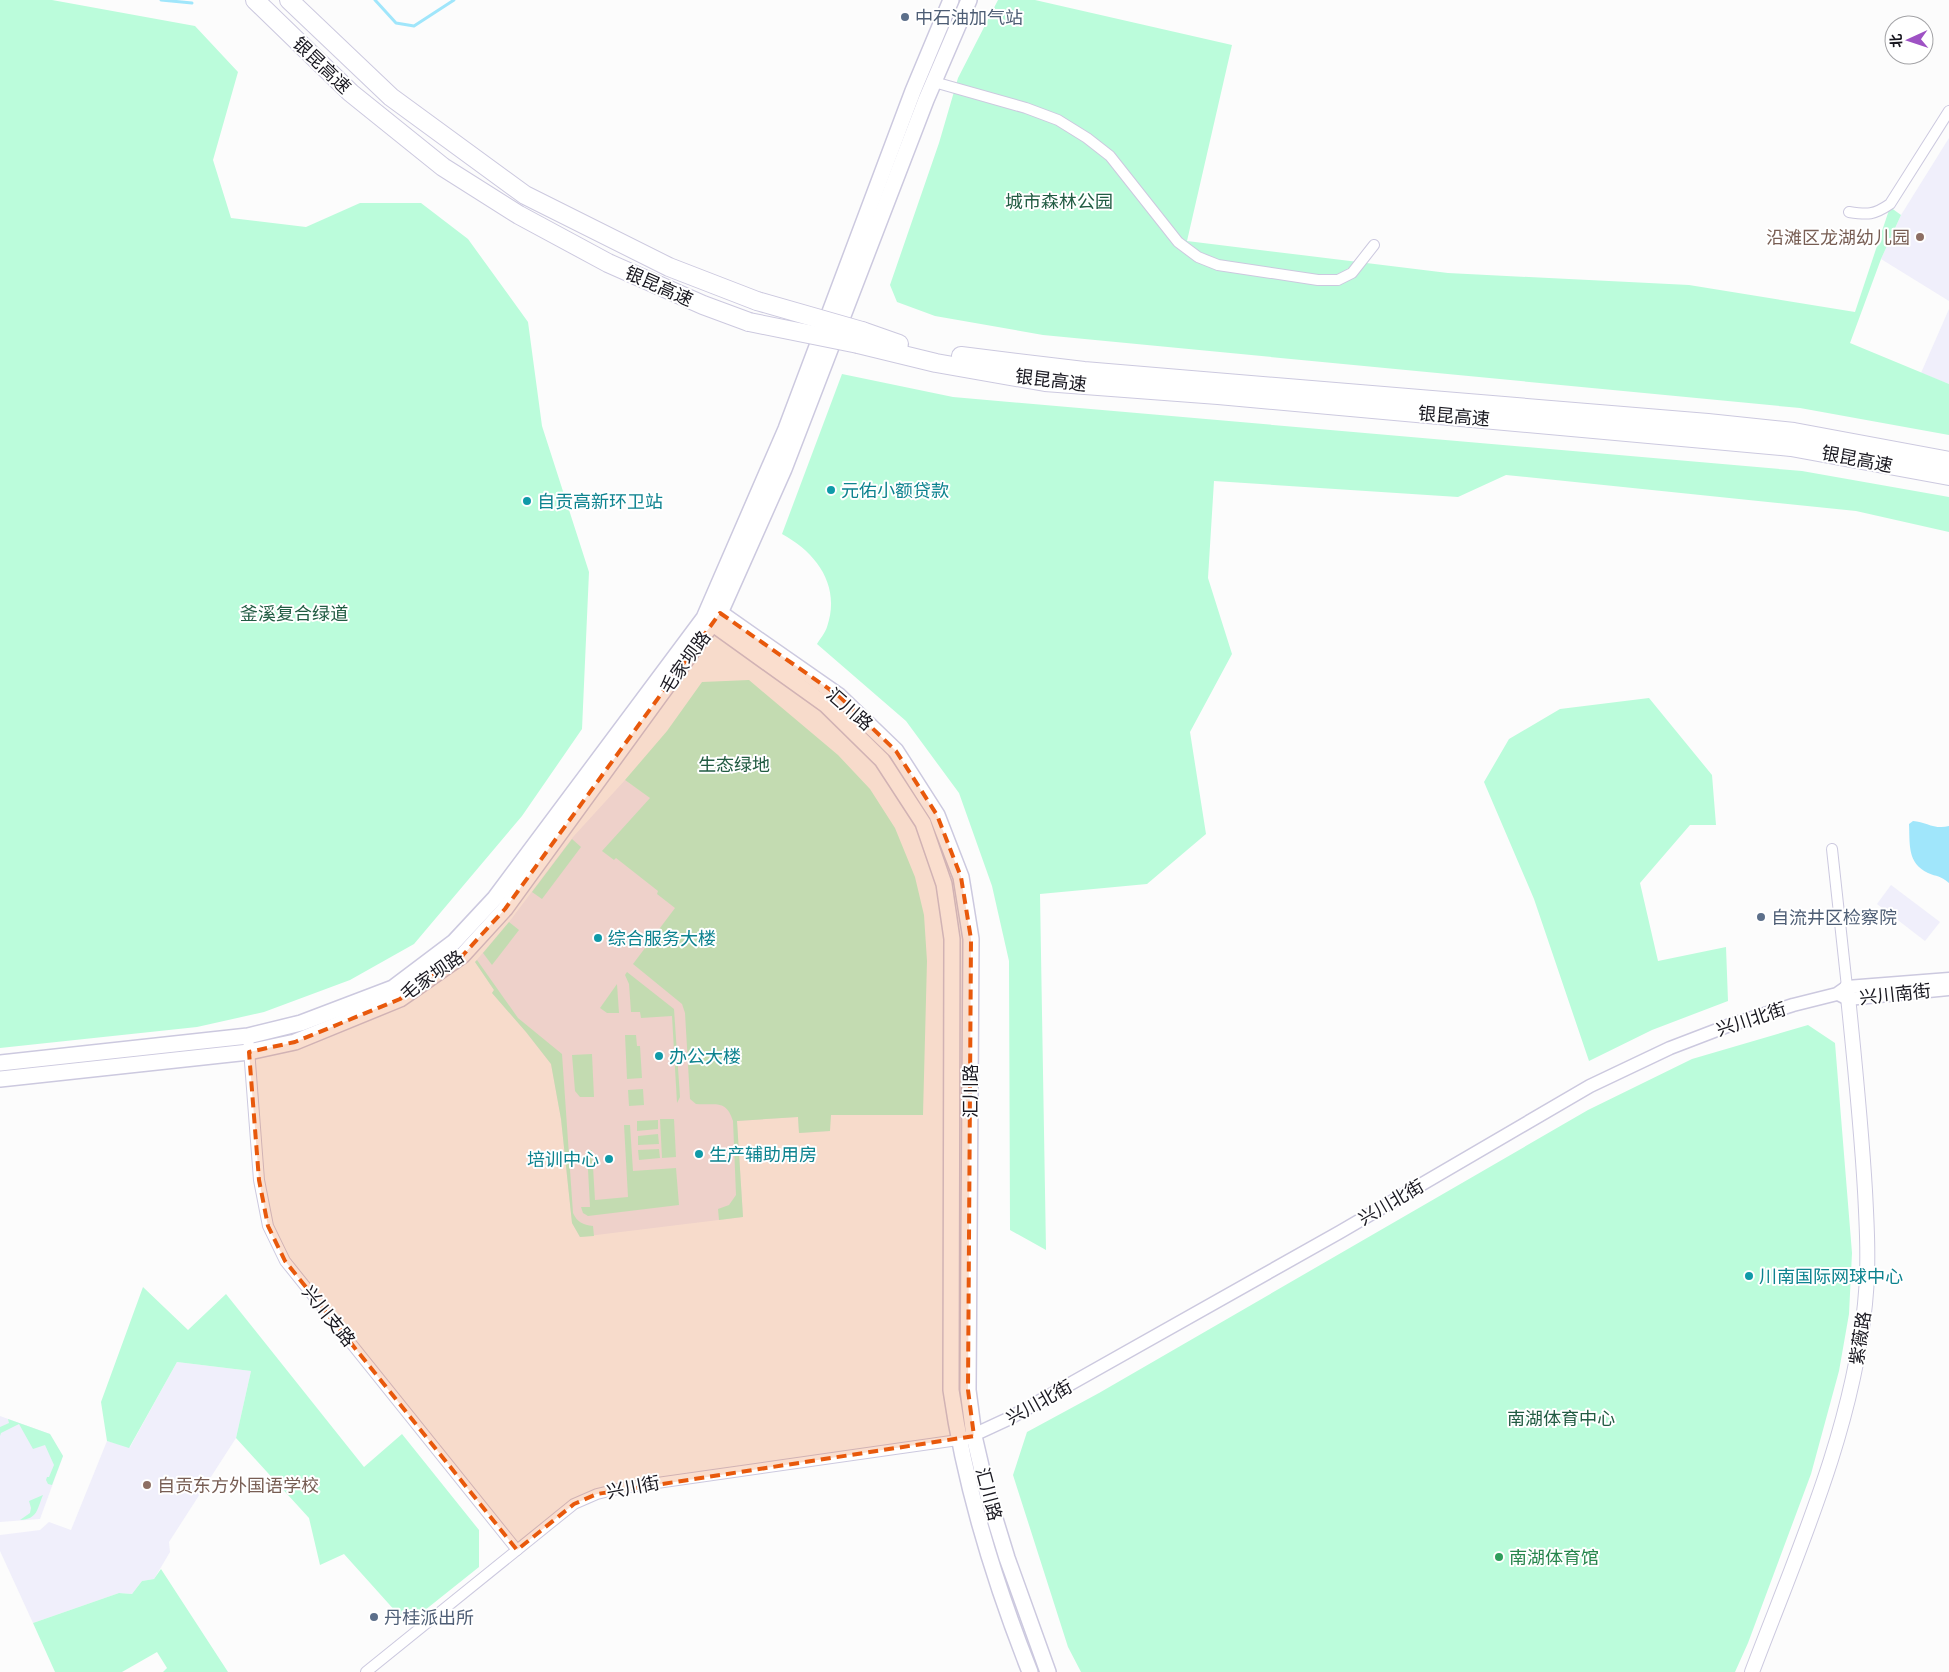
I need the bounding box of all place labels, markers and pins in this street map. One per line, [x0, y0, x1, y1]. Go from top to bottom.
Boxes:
place label: 中石油加气站 [915, 6, 1023, 29]
marker: 中石油加气站 [899, 11, 911, 23]
place label: 沿滩区龙湖幼儿园 [1766, 226, 1910, 249]
marker: 沿滩区龙湖幼儿园 [1914, 231, 1926, 243]
place label: 元佑小额贷款 [841, 479, 949, 502]
marker: 元佑小额贷款 [825, 484, 837, 496]
place label: 自贡高新环卫站 [537, 490, 663, 513]
marker: 自贡高新环卫站 [521, 495, 533, 507]
place label: 自流井区检察院 [1771, 906, 1897, 929]
marker: 自流井区检察院 [1755, 911, 1767, 923]
place label: 综合服务大楼 [608, 927, 716, 950]
marker: 综合服务大楼 [592, 932, 604, 944]
place label: 办公大楼 [669, 1045, 741, 1068]
marker: 办公大楼 [653, 1050, 665, 1062]
place label: 生产辅助用房 [709, 1143, 817, 1166]
place label: 培训中心 [527, 1148, 599, 1171]
marker: 生产辅助用房 [693, 1148, 705, 1160]
marker: 培训中心 [603, 1153, 615, 1165]
place label: 川南国际网球中心 [1759, 1265, 1903, 1288]
marker: 川南国际网球中心 [1743, 1270, 1755, 1282]
place label: 自贡东方外国语学校 [157, 1474, 319, 1497]
marker: 自贡东方外国语学校 [141, 1479, 153, 1491]
place label: 南湖体育馆 [1509, 1546, 1599, 1569]
marker: 南湖体育馆 [1493, 1551, 1505, 1563]
place label: 丹桂派出所 [384, 1606, 474, 1629]
marker: 丹桂派出所 [368, 1611, 380, 1623]

